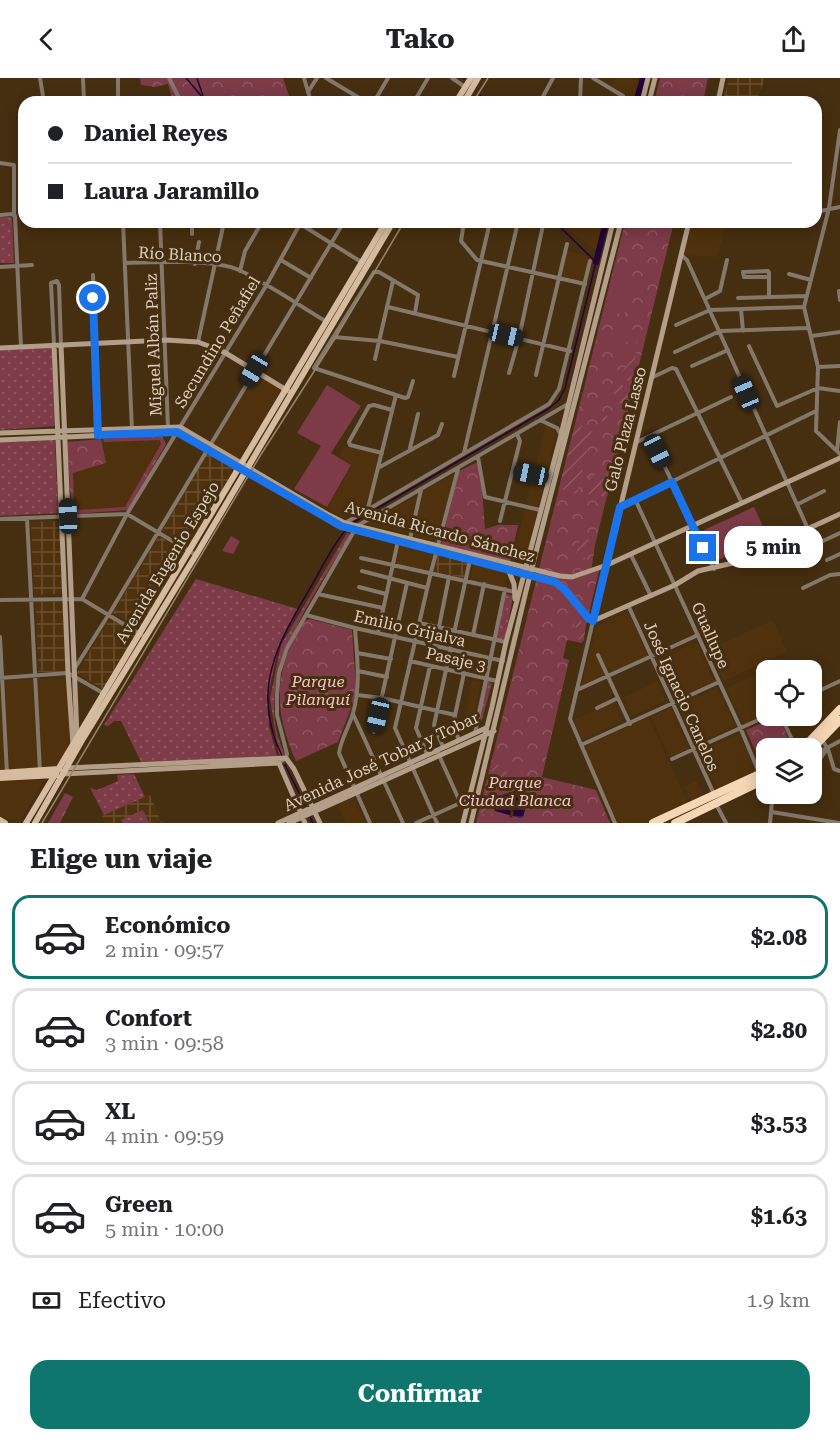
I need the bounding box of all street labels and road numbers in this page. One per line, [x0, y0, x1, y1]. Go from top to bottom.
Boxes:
street label: Río Blanco [138, 243, 222, 266]
street label: Miguel Albán Paliz [141, 273, 165, 417]
street label: Secundino Peñafiel [171, 273, 264, 411]
street label: Galo Plaza Lasso [601, 365, 650, 493]
street label: Avenida Eugenio Espejo [112, 478, 223, 647]
street label: Avenida Ricardo Sánchez [343, 497, 537, 566]
street label: Guallupe [688, 599, 734, 672]
street label: Emilio Grijalva [352, 606, 468, 651]
street label: José Ignacio Canelos [640, 618, 723, 775]
street label: Pasaje 3 [424, 643, 488, 676]
street label: Avenida José Tobar y Tobar [281, 708, 482, 815]

